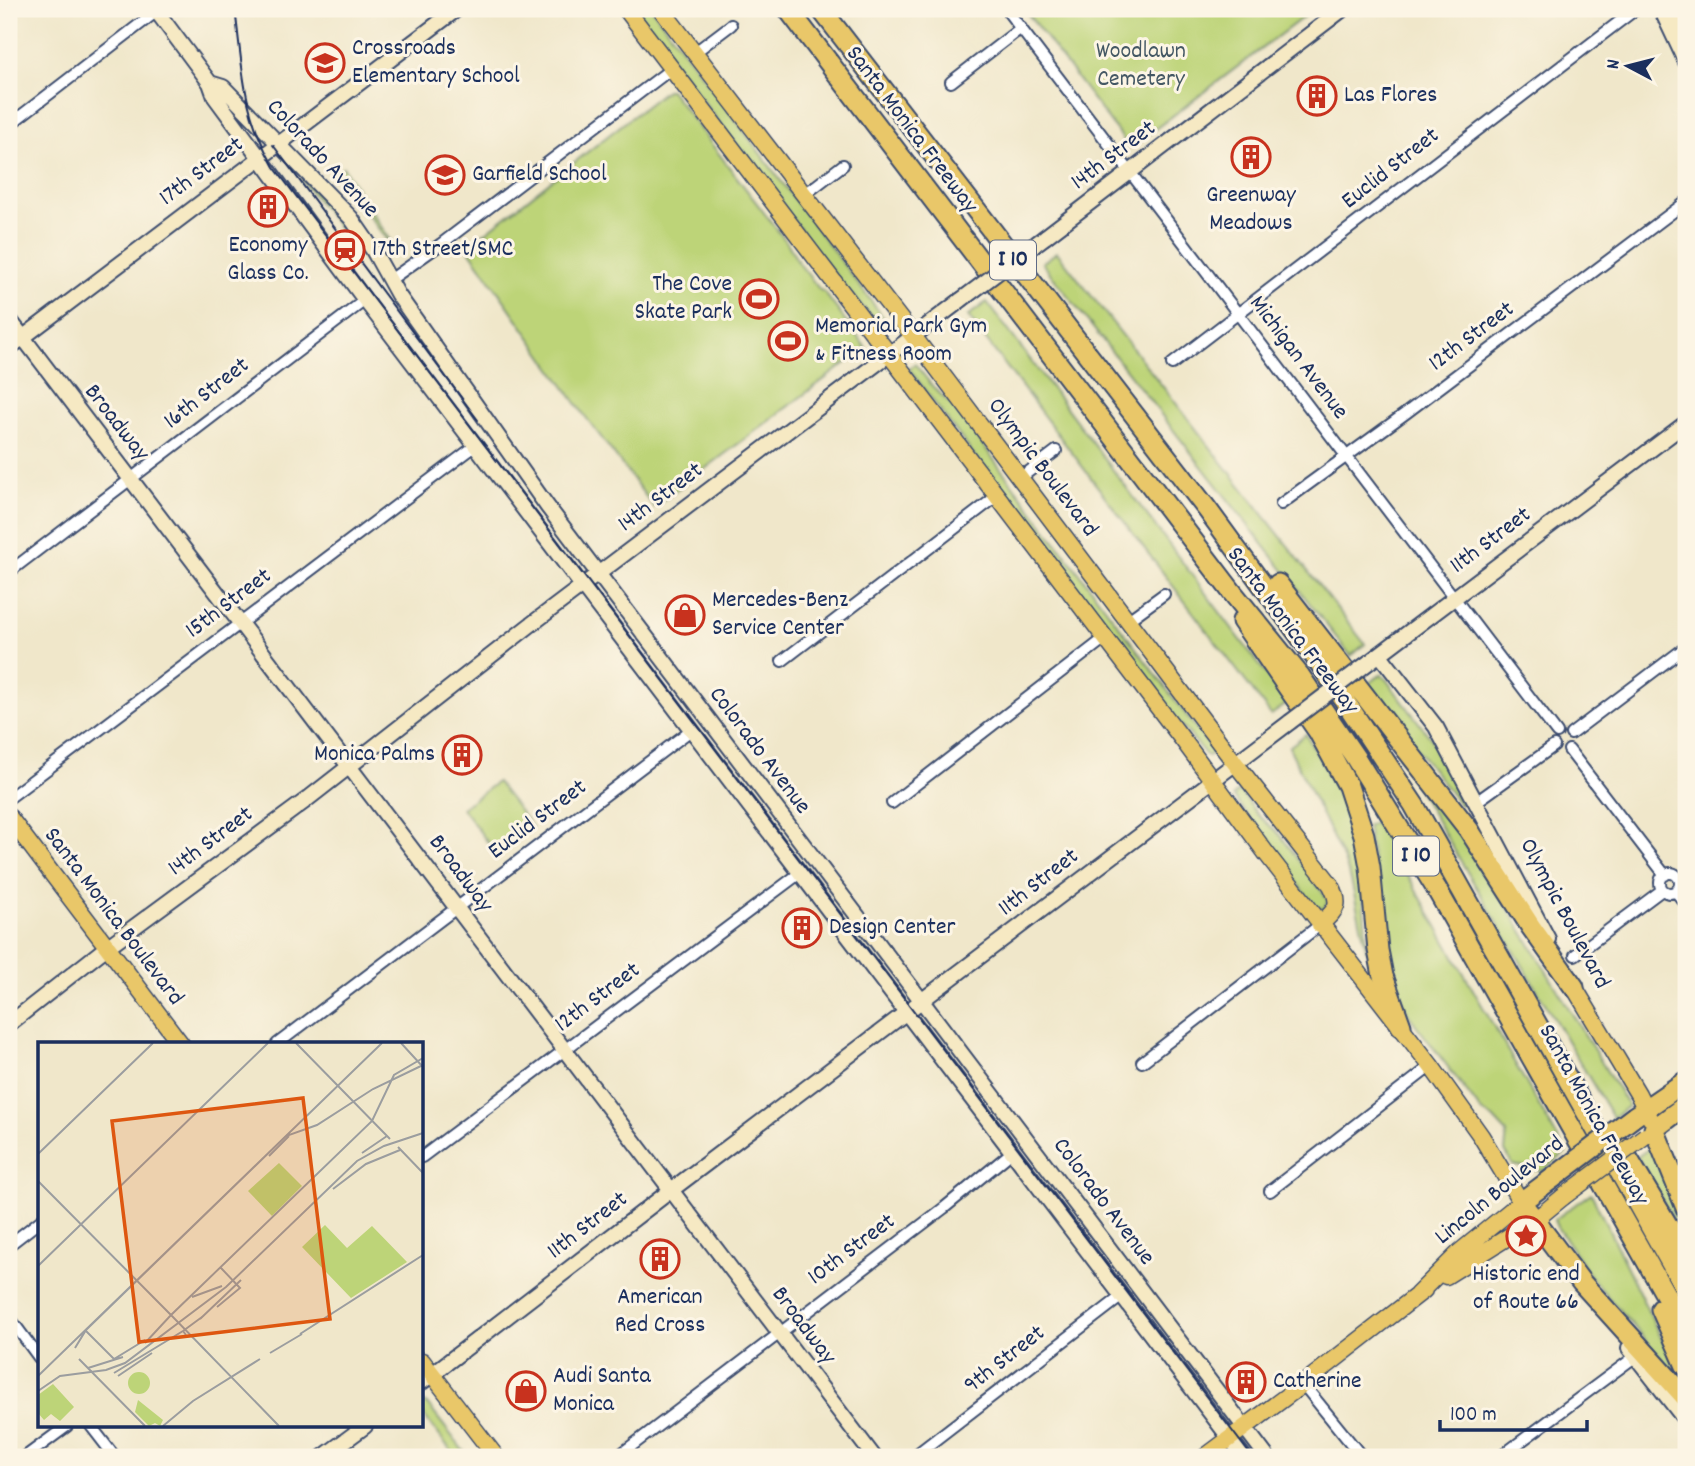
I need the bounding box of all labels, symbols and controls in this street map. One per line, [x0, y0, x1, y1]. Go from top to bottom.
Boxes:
place label: Crossroads Elementary School [352, 32, 520, 94]
north arrow [1594, 32, 1664, 102]
park label: Woodlawn Cemetery [1096, 35, 1186, 97]
street label: Santa Monica Freeway [837, 39, 986, 222]
school or university icon: Crossroads Elementary School [304, 42, 346, 84]
text: N [1601, 58, 1629, 71]
building icon: Las Flores [1296, 75, 1338, 117]
place label: Las Flores [1344, 79, 1437, 113]
street label: Colorado Avenue [258, 92, 386, 226]
street label: 14th Street [1064, 113, 1164, 199]
street label: Euclid Street [1335, 120, 1447, 218]
street label: 17th Street [153, 129, 252, 215]
building icon: Greenway Meadows [1230, 136, 1272, 178]
school or university icon: Garfield School [424, 154, 466, 196]
place label: Garfield School [472, 158, 607, 192]
place label: Greenway Meadows [1206, 179, 1297, 241]
building icon: Economy Glass Co. [247, 186, 289, 228]
place label: Economy Glass Co. [227, 229, 309, 291]
station icon: 17th Street/SMC [324, 229, 366, 271]
place label: 17th Street/SMC [372, 233, 514, 267]
road number: I 10 [990, 241, 1036, 280]
place label: The Cove Skate Park [635, 268, 732, 330]
sports icon: The Cove Skate Park [738, 278, 780, 320]
street label: Michigan Avenue [1240, 289, 1356, 427]
street label: 12th Street [1422, 293, 1522, 380]
place label: Memorial Park Gym & Fitness Room [815, 310, 987, 372]
sports icon: Memorial Park Gym & Fitness Room [767, 320, 809, 362]
street label: 16th Street [157, 350, 257, 438]
street label: Broadway [75, 377, 158, 470]
street label: Olympic Boulevard [978, 391, 1106, 545]
street label: 14th Street [611, 455, 711, 541]
street label: 11th Street [1443, 499, 1539, 583]
street label: Santa Monica Freeway [1218, 540, 1367, 723]
street label: 15th Street [179, 560, 279, 648]
place label: Mercedes-Benz Service Center [712, 584, 848, 646]
shop icon: Mercedes-Benz Service Center [664, 594, 706, 636]
street label: Colorado Avenue [700, 680, 818, 822]
building icon: Monica Palms [441, 734, 483, 776]
place label: Monica Palms [314, 738, 435, 772]
street label: Euclid Street [481, 771, 595, 869]
street label: 14th Street [161, 799, 261, 885]
street label: Santa Monica Boulevard [35, 821, 191, 1013]
street label: Broadway [419, 828, 501, 921]
street label: Olympic Boulevard [1510, 833, 1618, 995]
road number: I 10 [1393, 836, 1439, 876]
street label: 11th Street [991, 841, 1087, 925]
building icon: Design Center [781, 907, 823, 949]
place label: Design Center [829, 911, 955, 945]
street label: 12th Street [548, 954, 648, 1041]
street label: Santa Monica Freeway [1529, 1018, 1658, 1213]
inset map [38, 1042, 424, 1428]
street label: Lincoln Boulevard [1428, 1128, 1572, 1254]
street label: Colorado Avenue [1044, 1131, 1162, 1273]
street label: 11th Street [540, 1184, 636, 1268]
street label: 10th Street [801, 1206, 903, 1294]
place icon: Historic end of Route 66 [1505, 1215, 1547, 1257]
building icon: American Red Cross [639, 1238, 681, 1280]
place label: Historic end of Route 66 [1472, 1258, 1580, 1320]
street label: Broadway [762, 1280, 844, 1373]
place label: American Red Cross [615, 1281, 705, 1343]
street label: 9th Street [957, 1317, 1053, 1403]
place label: Audi Santa Monica [553, 1360, 651, 1422]
building icon: Catherine [1225, 1361, 1267, 1403]
place label: Catherine [1273, 1365, 1361, 1399]
shop icon: Audi Santa Monica [505, 1370, 547, 1412]
scale bar [1440, 1389, 1586, 1433]
text: 100 m [1450, 1401, 1497, 1431]

